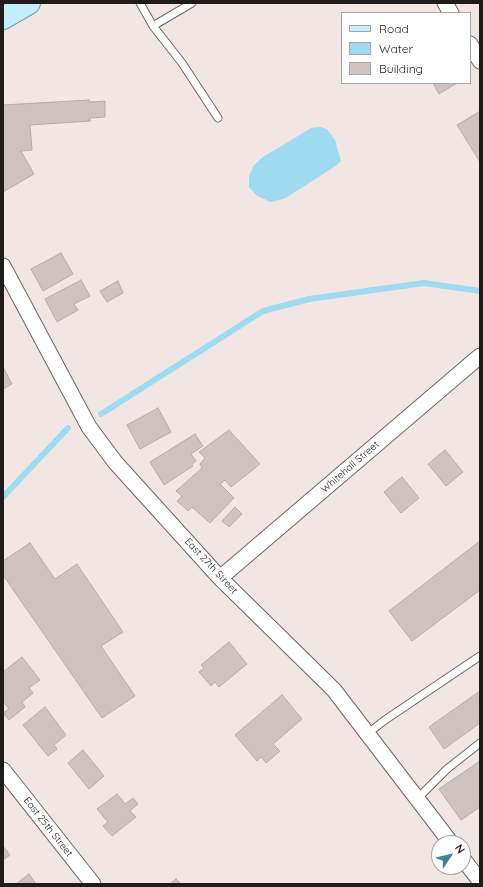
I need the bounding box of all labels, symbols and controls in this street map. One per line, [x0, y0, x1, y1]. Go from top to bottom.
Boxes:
legend [341, 12, 471, 84]
text: Road [379, 21, 409, 36]
text: Water [379, 41, 413, 56]
text: Building [379, 61, 423, 76]
street label: Whitehall Street [319, 439, 381, 495]
street label: East 27th Street [182, 536, 240, 596]
street label: East 25th Street [21, 795, 75, 859]
north arrow [431, 835, 471, 875]
text: N [452, 841, 468, 856]

